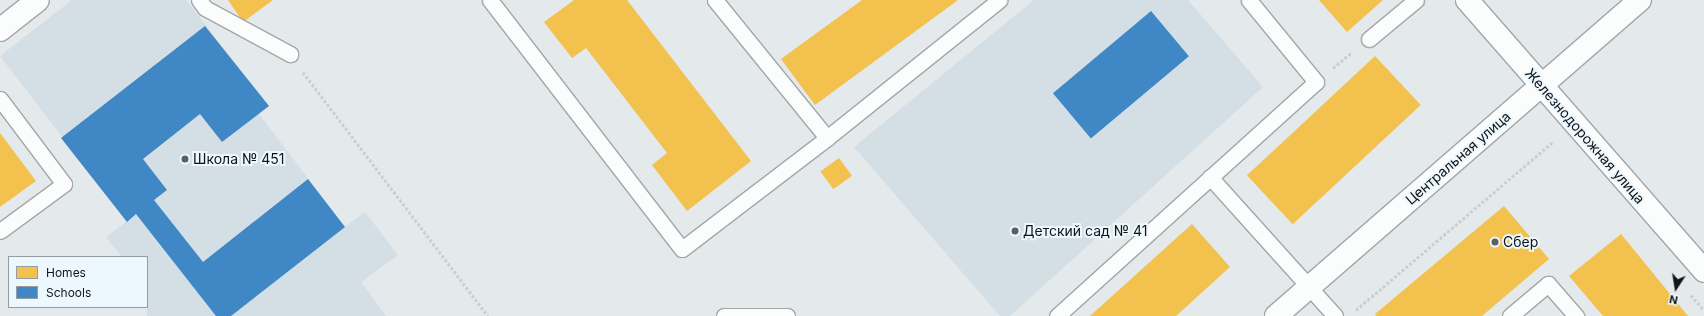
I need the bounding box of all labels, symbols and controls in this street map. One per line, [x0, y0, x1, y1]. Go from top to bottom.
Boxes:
street label: Железнодорожная улица [1522, 65, 1648, 207]
street label: Центральная улица [1402, 108, 1514, 208]
place label: Школа № 451 [193, 151, 284, 167]
marker: Школа № 451 [180, 154, 190, 164]
place label: Детский сад № 41 [1023, 223, 1147, 239]
marker: Детский сад № 41 [1010, 226, 1020, 236]
place label: Сбер [1503, 234, 1538, 250]
marker: Сбер [1490, 237, 1500, 247]
legend [8, 256, 148, 308]
text: Homes [46, 265, 86, 280]
north arrow [1656, 268, 1696, 308]
text: Schools [46, 285, 91, 300]
text: N [1668, 292, 1679, 307]

